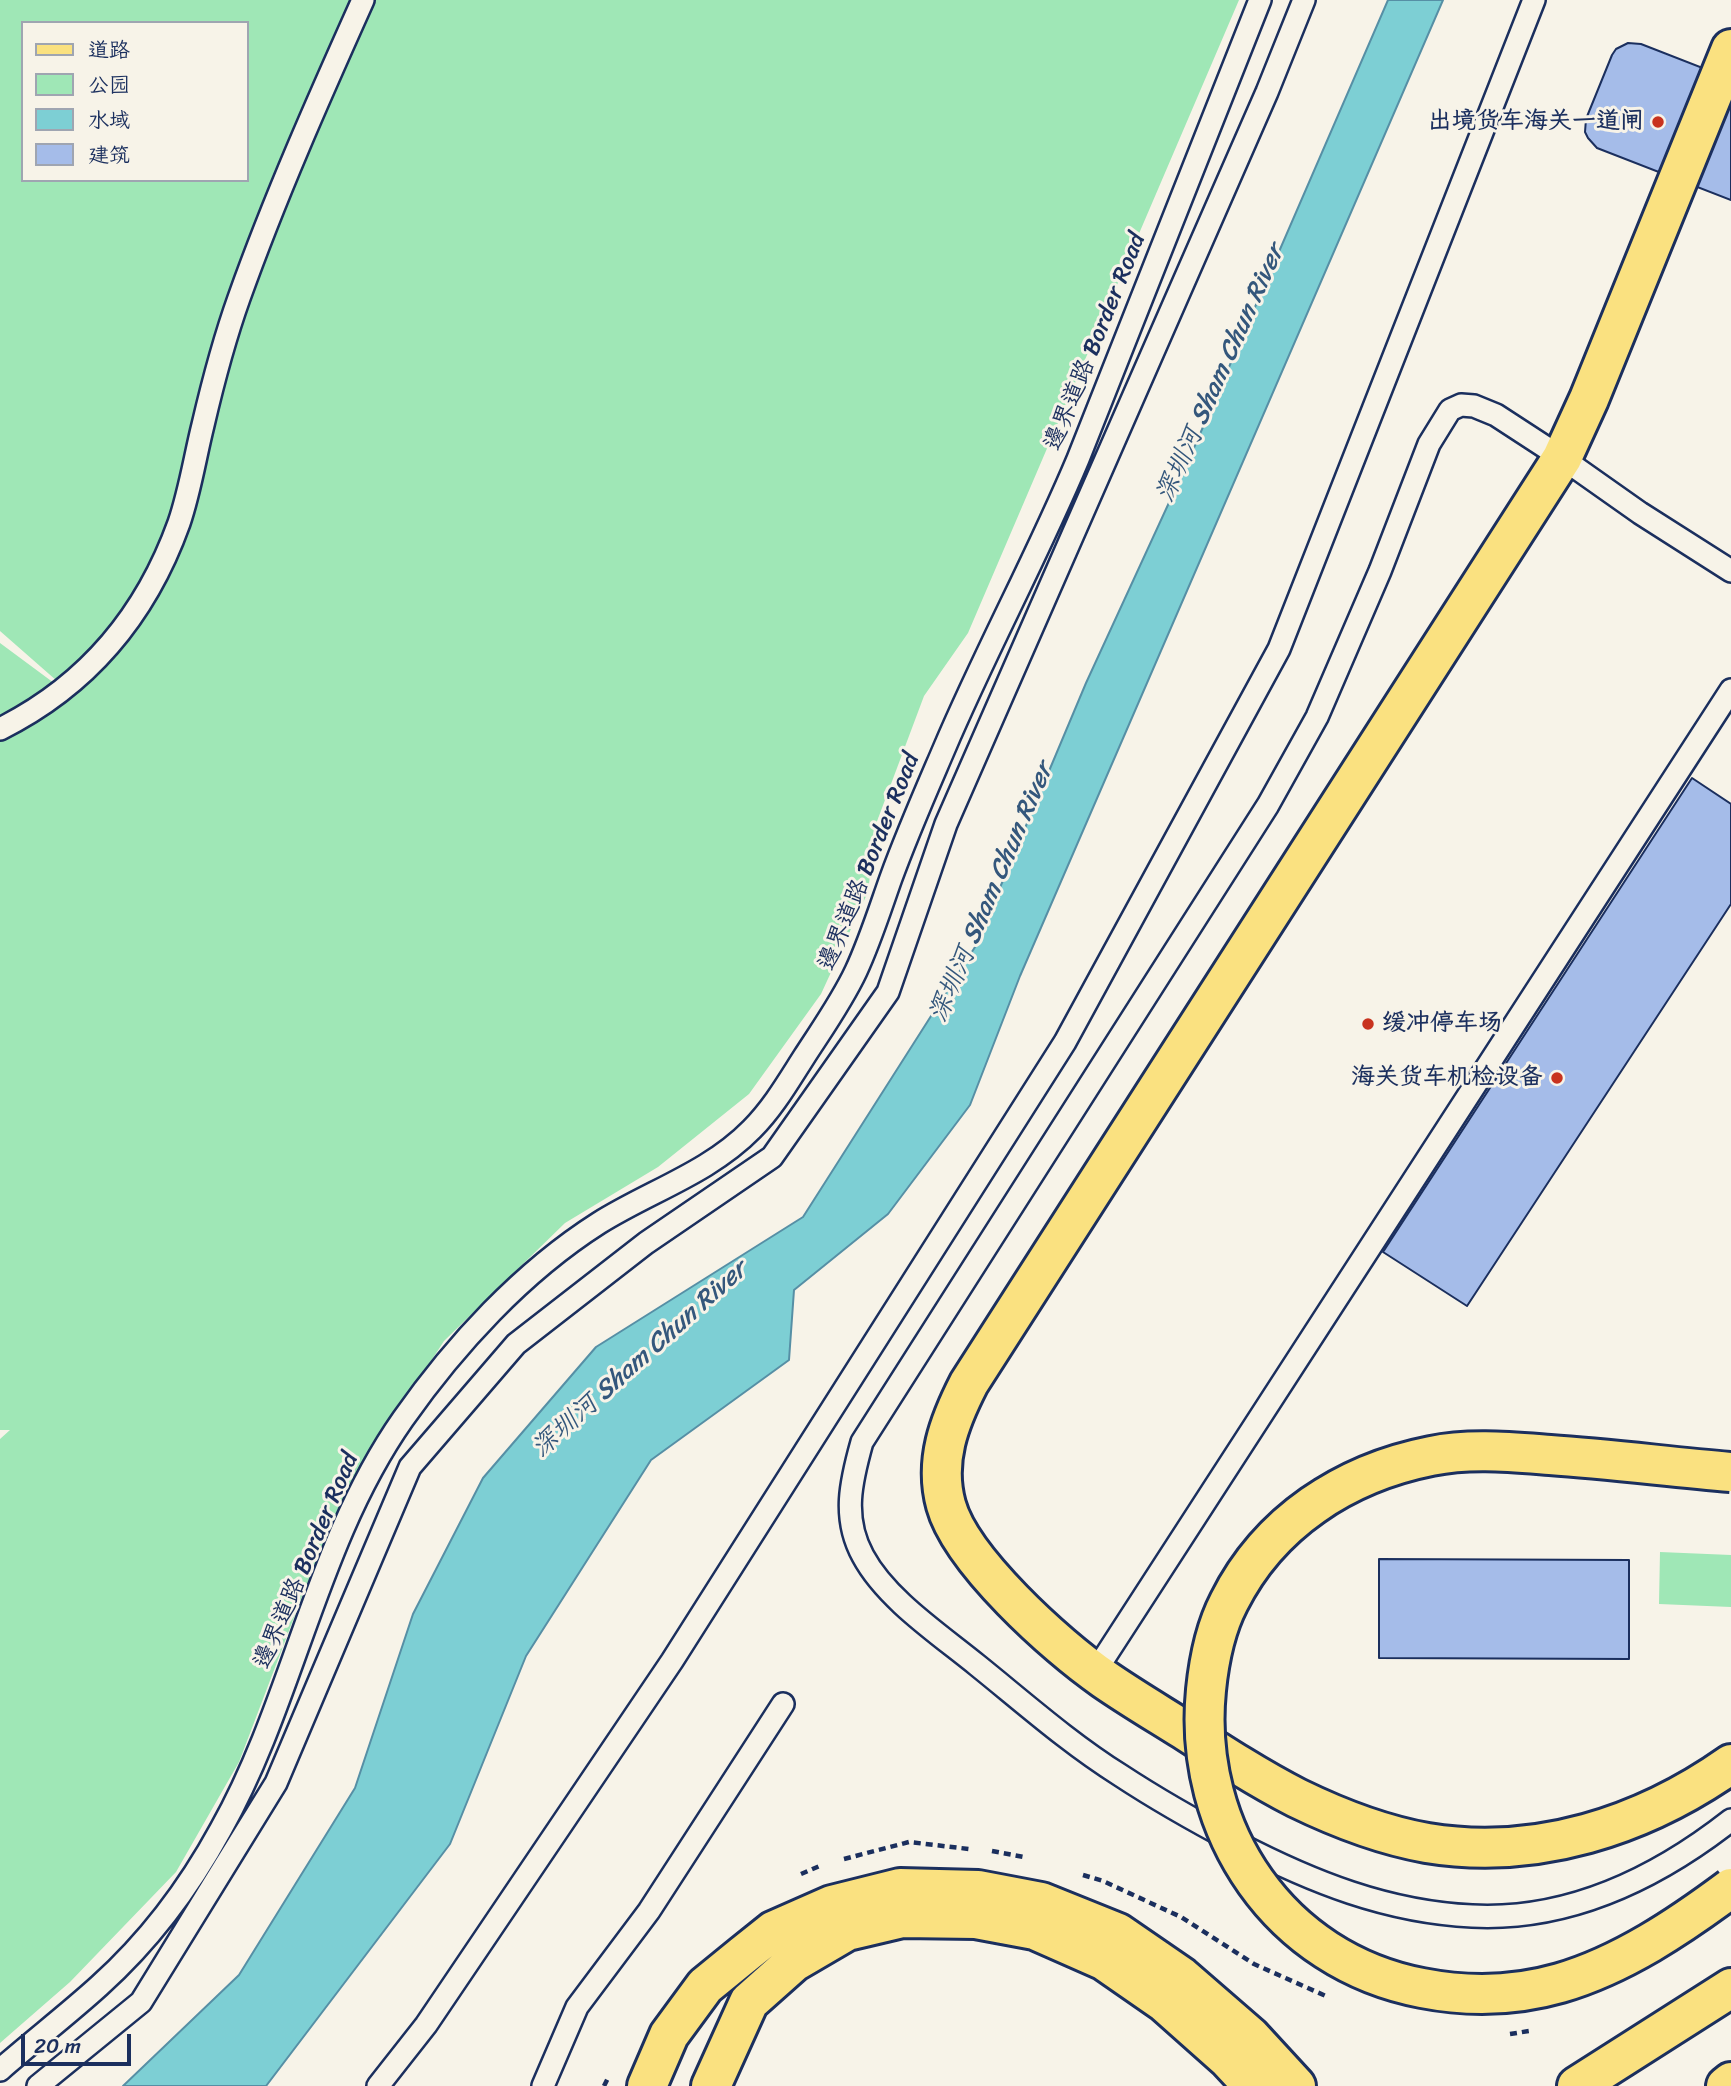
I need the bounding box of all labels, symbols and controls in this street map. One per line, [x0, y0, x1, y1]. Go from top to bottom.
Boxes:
legend [21, 21, 248, 182]
text: 道路 [88, 31, 130, 69]
text: 公园 [88, 66, 130, 104]
text: 水域 [88, 101, 130, 139]
place label: 出境货车海关一道闸 [1428, 108, 1644, 136]
marker: 出境货车海关一道闸 [1650, 114, 1666, 130]
text: 建筑 [88, 136, 130, 174]
street label: 邊界道路 Border Road [1039, 229, 1153, 455]
water label: 深圳河 Sham Chun River [1150, 241, 1292, 507]
street label: 邊界道路 Border Road [813, 749, 927, 975]
water label: 深圳河 Sham Chun River [923, 759, 1061, 1027]
place label: 缓冲停车场 [1382, 1010, 1502, 1038]
marker: 缓冲停车场 [1360, 1016, 1376, 1032]
place label: 海关货车机检设备 [1351, 1064, 1543, 1092]
marker: 海关货车机检设备 [1549, 1070, 1565, 1086]
water label: 深圳河 Sham Chun River [526, 1255, 754, 1465]
street label: 邊界道路 Border Road [248, 1449, 366, 1673]
scale bar [24, 2020, 135, 2064]
text: 20 m [34, 2027, 81, 2065]

